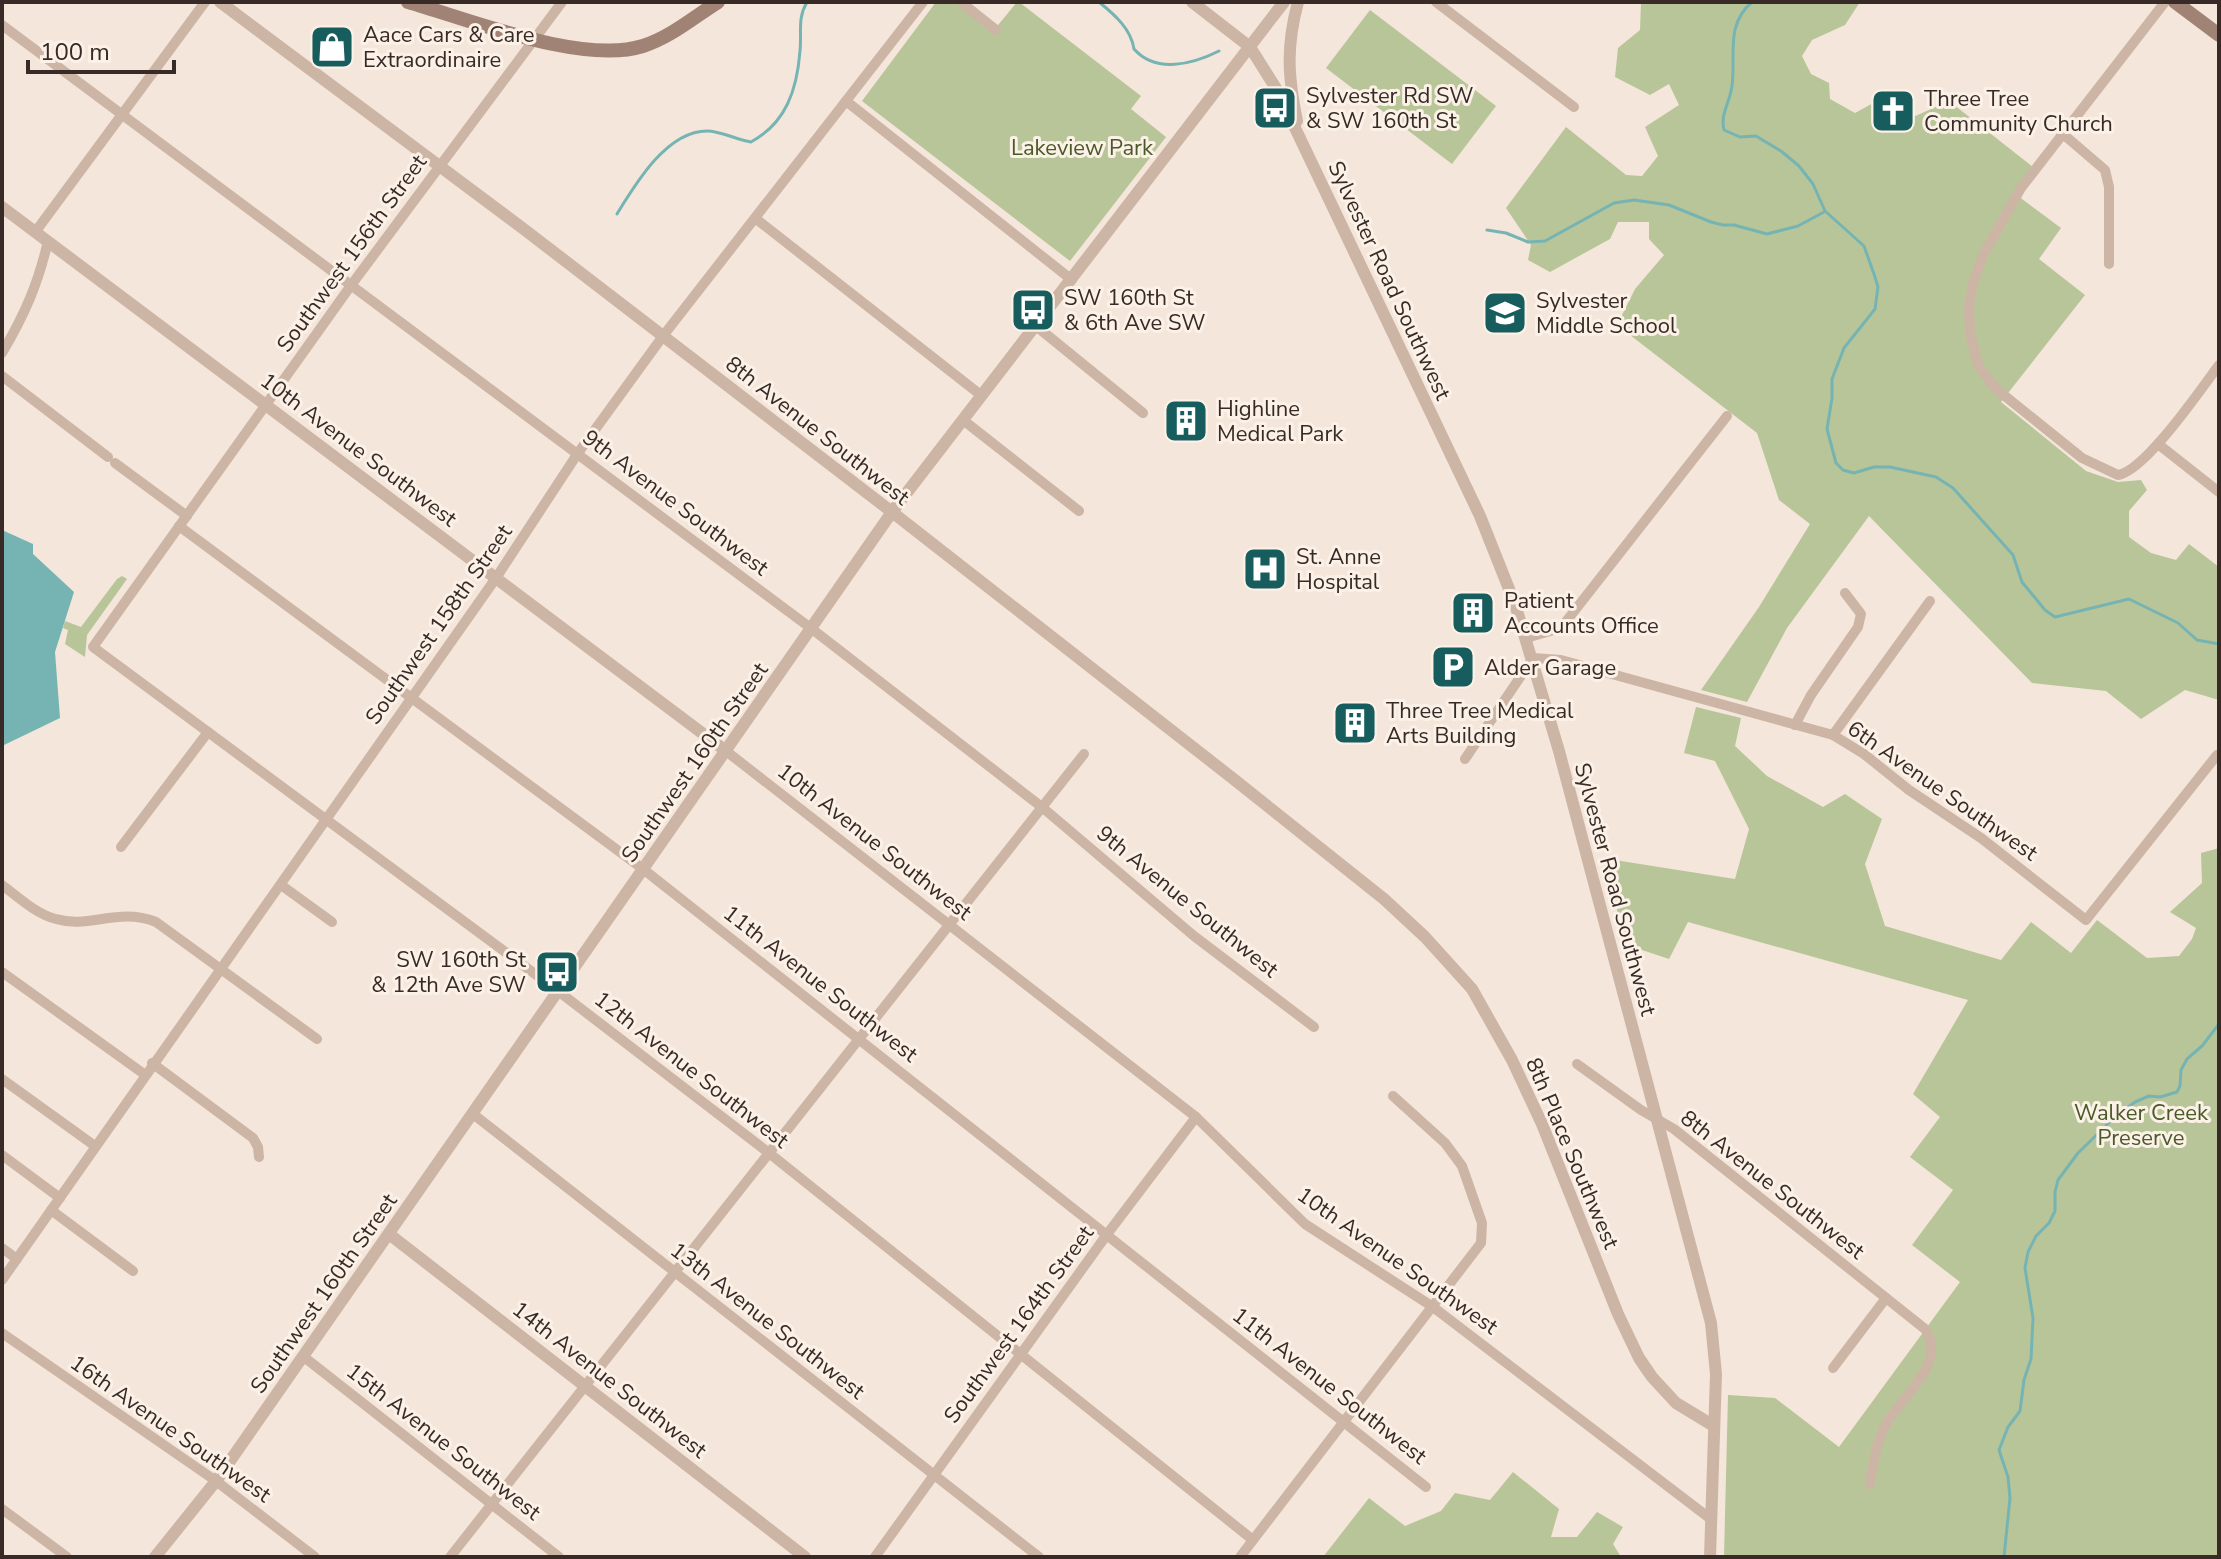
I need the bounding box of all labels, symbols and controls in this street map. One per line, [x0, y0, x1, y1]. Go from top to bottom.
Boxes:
place label: Aace Cars & Care Extraordinaire [363, 20, 535, 75]
shop icon: Aace Cars & Care Extraordinaire [308, 23, 356, 71]
scale bar [28, 24, 174, 74]
text: 100 m [40, 36, 110, 68]
place label: Sylvester Rd SW & SW 160th St [1306, 81, 1474, 136]
bus stop icon: Sylvester Rd SW & SW 160th St [1251, 84, 1299, 132]
place label: Three Tree Community Church [1924, 84, 2113, 139]
church icon: Three Tree Community Church [1869, 87, 1917, 135]
park label: Lakeview Park [1011, 133, 1154, 163]
street label: Southwest 156th Street [270, 148, 434, 358]
street label: Sylvester Road Southwest [1320, 156, 1458, 405]
place label: SW 160th St & 6th Ave SW [1064, 283, 1205, 338]
bus stop icon: SW 160th St & 6th Ave SW [1009, 286, 1057, 334]
place label: Sylvester Middle School [1536, 286, 1677, 341]
school or university icon: Sylvester Middle School [1481, 289, 1529, 337]
street label: 8th Avenue Southwest [719, 349, 916, 512]
street label: 10th Avenue Southwest [254, 366, 463, 534]
place label: Highline Medical Park [1217, 394, 1344, 449]
building icon: Highline Medical Park [1162, 397, 1210, 445]
street label: 9th Avenue Southwest [576, 423, 775, 583]
street label: Southwest 158th Street [358, 518, 519, 730]
place label: St. Anne Hospital [1296, 542, 1381, 597]
hospital icon: St. Anne Hospital [1241, 545, 1289, 593]
place label: Patient Accounts Office [1504, 586, 1659, 641]
building icon: Patient Accounts Office [1449, 589, 1497, 637]
parking icon: Alder Garage [1429, 643, 1477, 691]
place label: Alder Garage [1484, 653, 1616, 683]
street label: Southwest 160th Street [614, 656, 775, 868]
place label: Three Tree Medical Arts Building [1386, 696, 1574, 751]
building icon: Three Tree Medical Arts Building [1331, 699, 1379, 747]
street label: 6th Avenue Southwest [1841, 714, 2044, 868]
street label: 10th Avenue Southwest [771, 756, 978, 927]
street label: Sylvester Road Southwest [1567, 760, 1663, 1019]
street label: 9th Avenue Southwest [1090, 819, 1285, 985]
street label: 11th Avenue Southwest [717, 898, 924, 1069]
place label: SW 160th St & 12th Ave SW [371, 945, 526, 1000]
bus stop icon: SW 160th St & 12th Ave SW [533, 948, 581, 996]
street label: 12th Avenue Southwest [588, 984, 795, 1155]
street label: 8th Place Southwest [1518, 1053, 1626, 1254]
park label: Walker Creek Preserve [2074, 1098, 2209, 1153]
street label: 8th Avenue Southwest [1674, 1103, 1871, 1266]
street label: 10th Avenue Southwest [1291, 1180, 1504, 1342]
street label: Southwest 160th Street [243, 1187, 404, 1399]
street label: Southwest 164th Street [937, 1219, 1101, 1429]
street label: 13th Avenue Southwest [664, 1235, 871, 1406]
street label: 14th Avenue Southwest [506, 1294, 713, 1465]
street label: 11th Avenue Southwest [1226, 1300, 1433, 1471]
street label: 16th Avenue Southwest [64, 1348, 277, 1510]
street label: 15th Avenue Southwest [340, 1356, 547, 1527]

